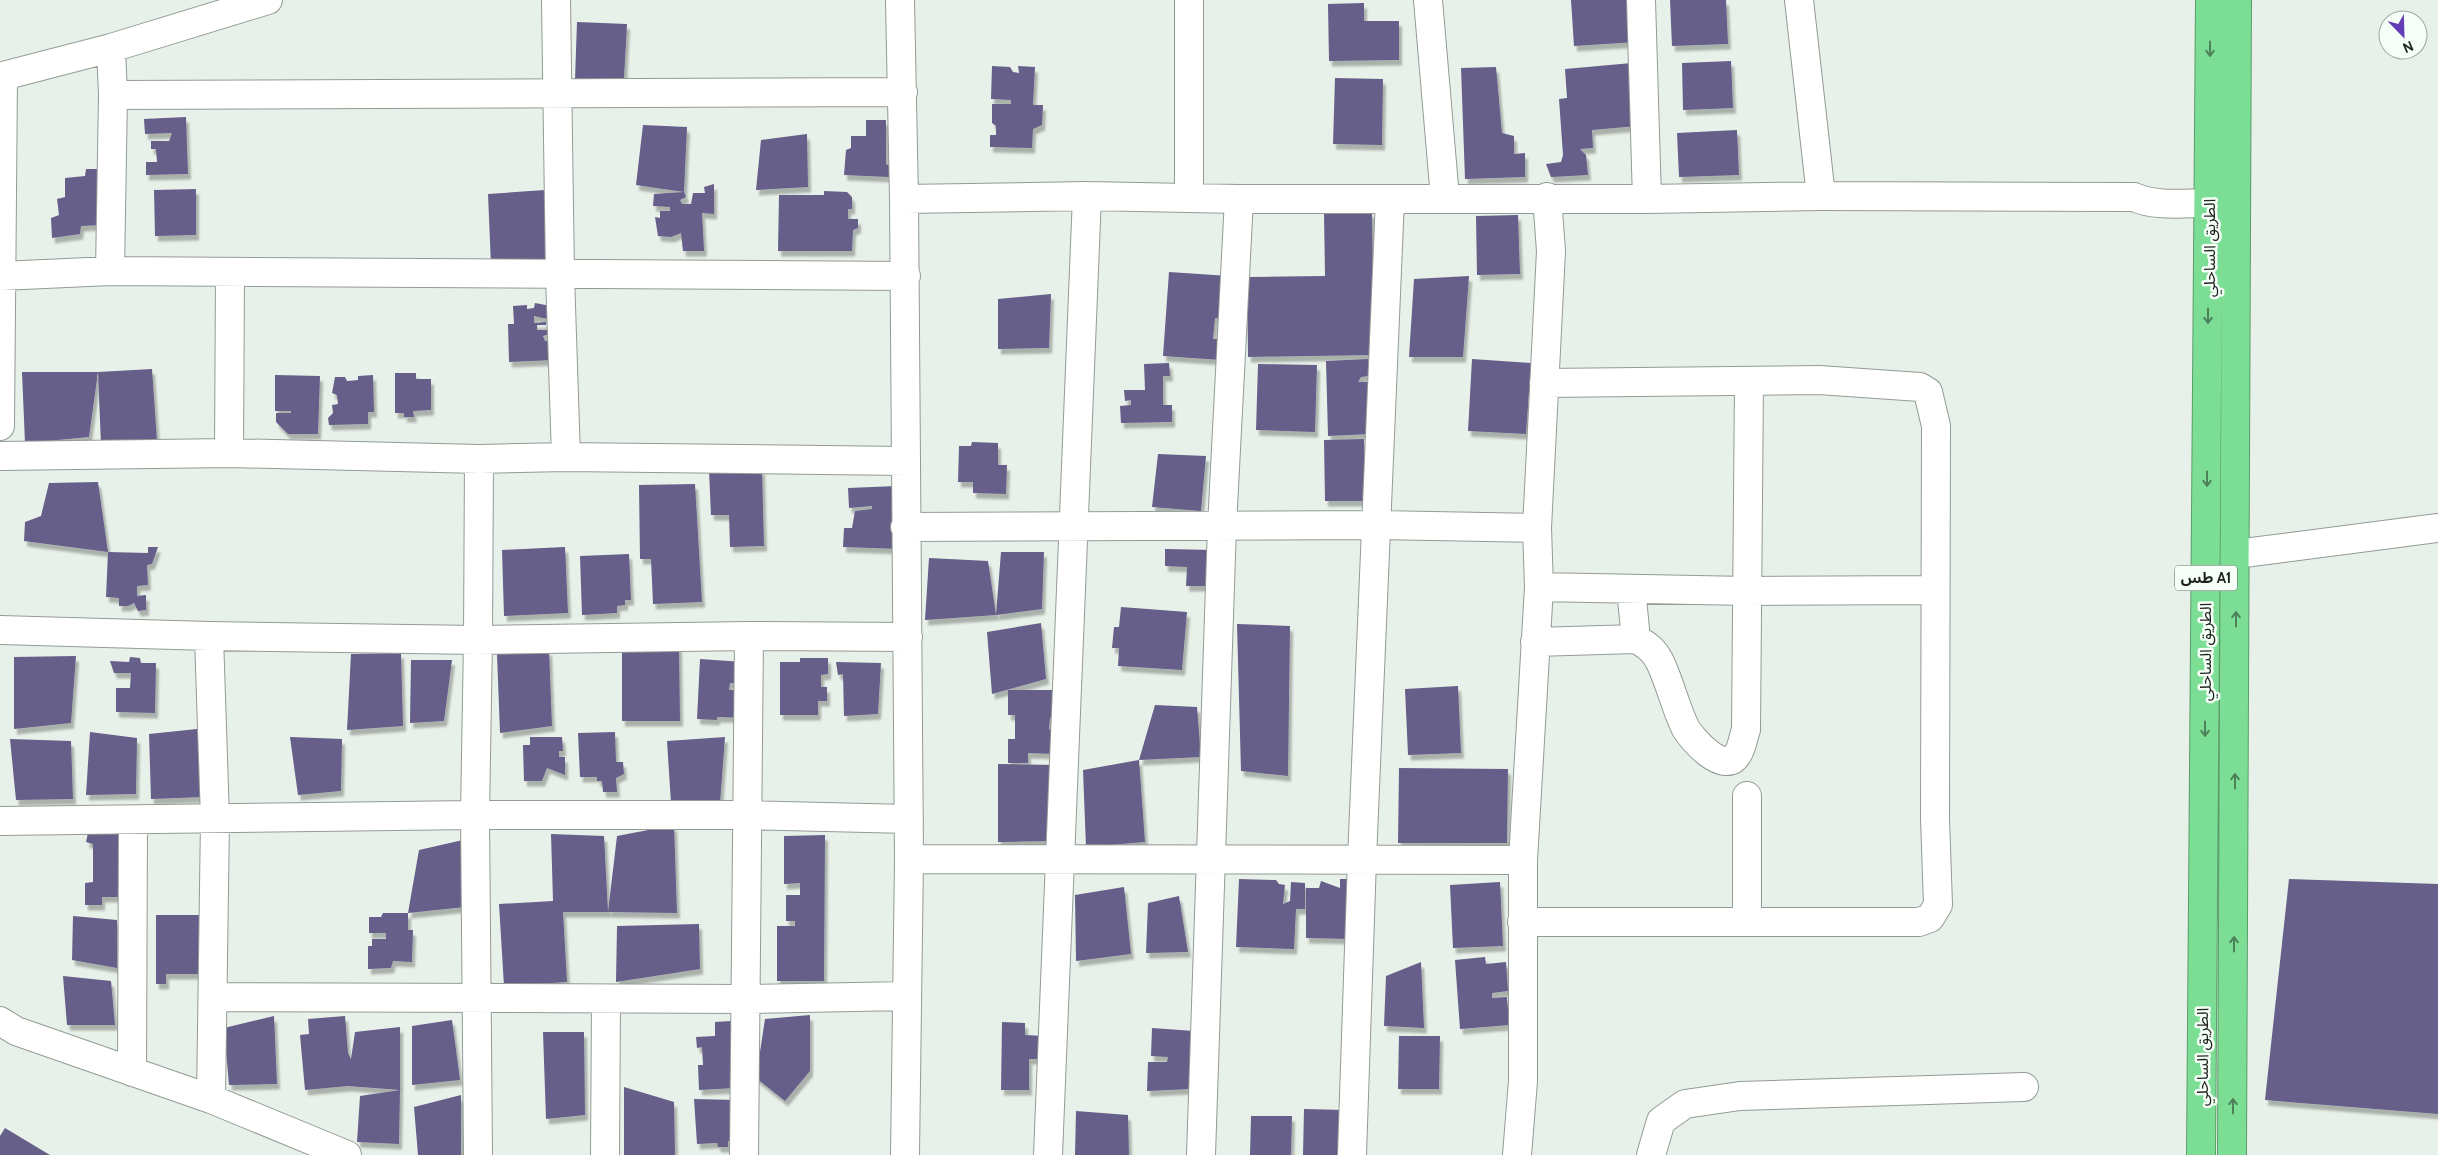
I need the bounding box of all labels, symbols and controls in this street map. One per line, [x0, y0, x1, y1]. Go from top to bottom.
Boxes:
north arrow [2378, 10, 2428, 60]
text: N [2400, 37, 2416, 57]
one-way arrow [2205, 40, 2215, 56]
street label: الطريق الساحلي [2200, 199, 2222, 297]
one-way arrow [2203, 308, 2213, 324]
one-way arrow [2202, 470, 2212, 486]
road number: طس A1 [2175, 566, 2237, 590]
street label: الطريق الساحلي [2196, 603, 2218, 701]
one-way arrow [2231, 611, 2241, 628]
one-way arrow [2200, 720, 2210, 736]
one-way arrow [2230, 774, 2240, 790]
one-way arrow [2229, 936, 2239, 952]
street label: الطريق الساحلي [2193, 1008, 2215, 1106]
one-way arrow [2228, 1099, 2238, 1115]

